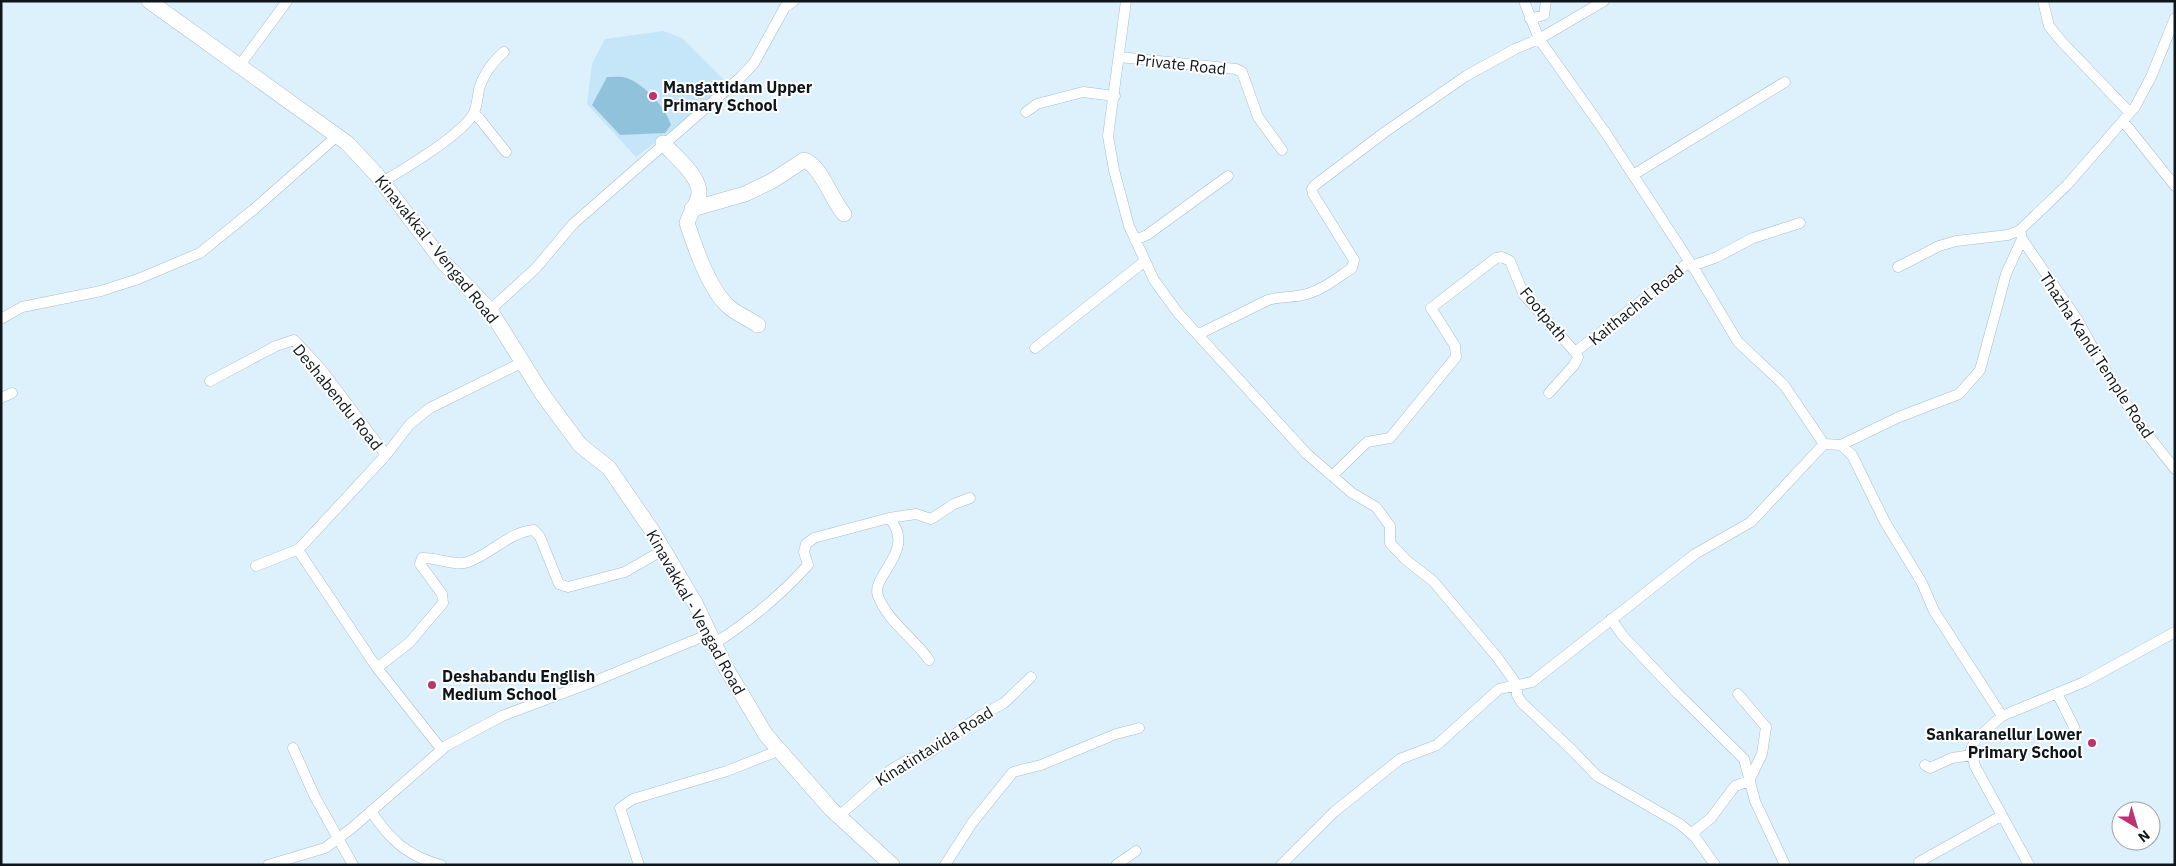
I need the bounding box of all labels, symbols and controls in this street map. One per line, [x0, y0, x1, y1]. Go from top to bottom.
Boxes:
street label: Private Road [1135, 49, 1227, 79]
place label: Mangattidam Upper Primary School [663, 77, 813, 115]
marker: Mangattidam Upper Primary School [647, 90, 659, 102]
street label: Kinavakkal - Vengad Road [371, 171, 503, 327]
street label: Kaithachal Road [1585, 261, 1687, 349]
street label: Thazha Kandi Temple Road [2036, 268, 2158, 442]
street label: Footpath [1516, 283, 1572, 345]
street label: Deshabendu Road [289, 340, 387, 454]
street label: Kinavakkal - Vengad Road [642, 526, 750, 698]
place label: Deshabandu English Medium School [442, 666, 595, 704]
marker: Deshabandu English Medium School [426, 679, 438, 691]
street label: Kinatintavida Road [872, 702, 996, 790]
place label: Sankaranellur Lower Primary School [1926, 724, 2083, 762]
marker: Sankaranellur Lower Primary School [2086, 737, 2098, 749]
north arrow [2111, 801, 2161, 851]
text: N [2134, 826, 2154, 846]

